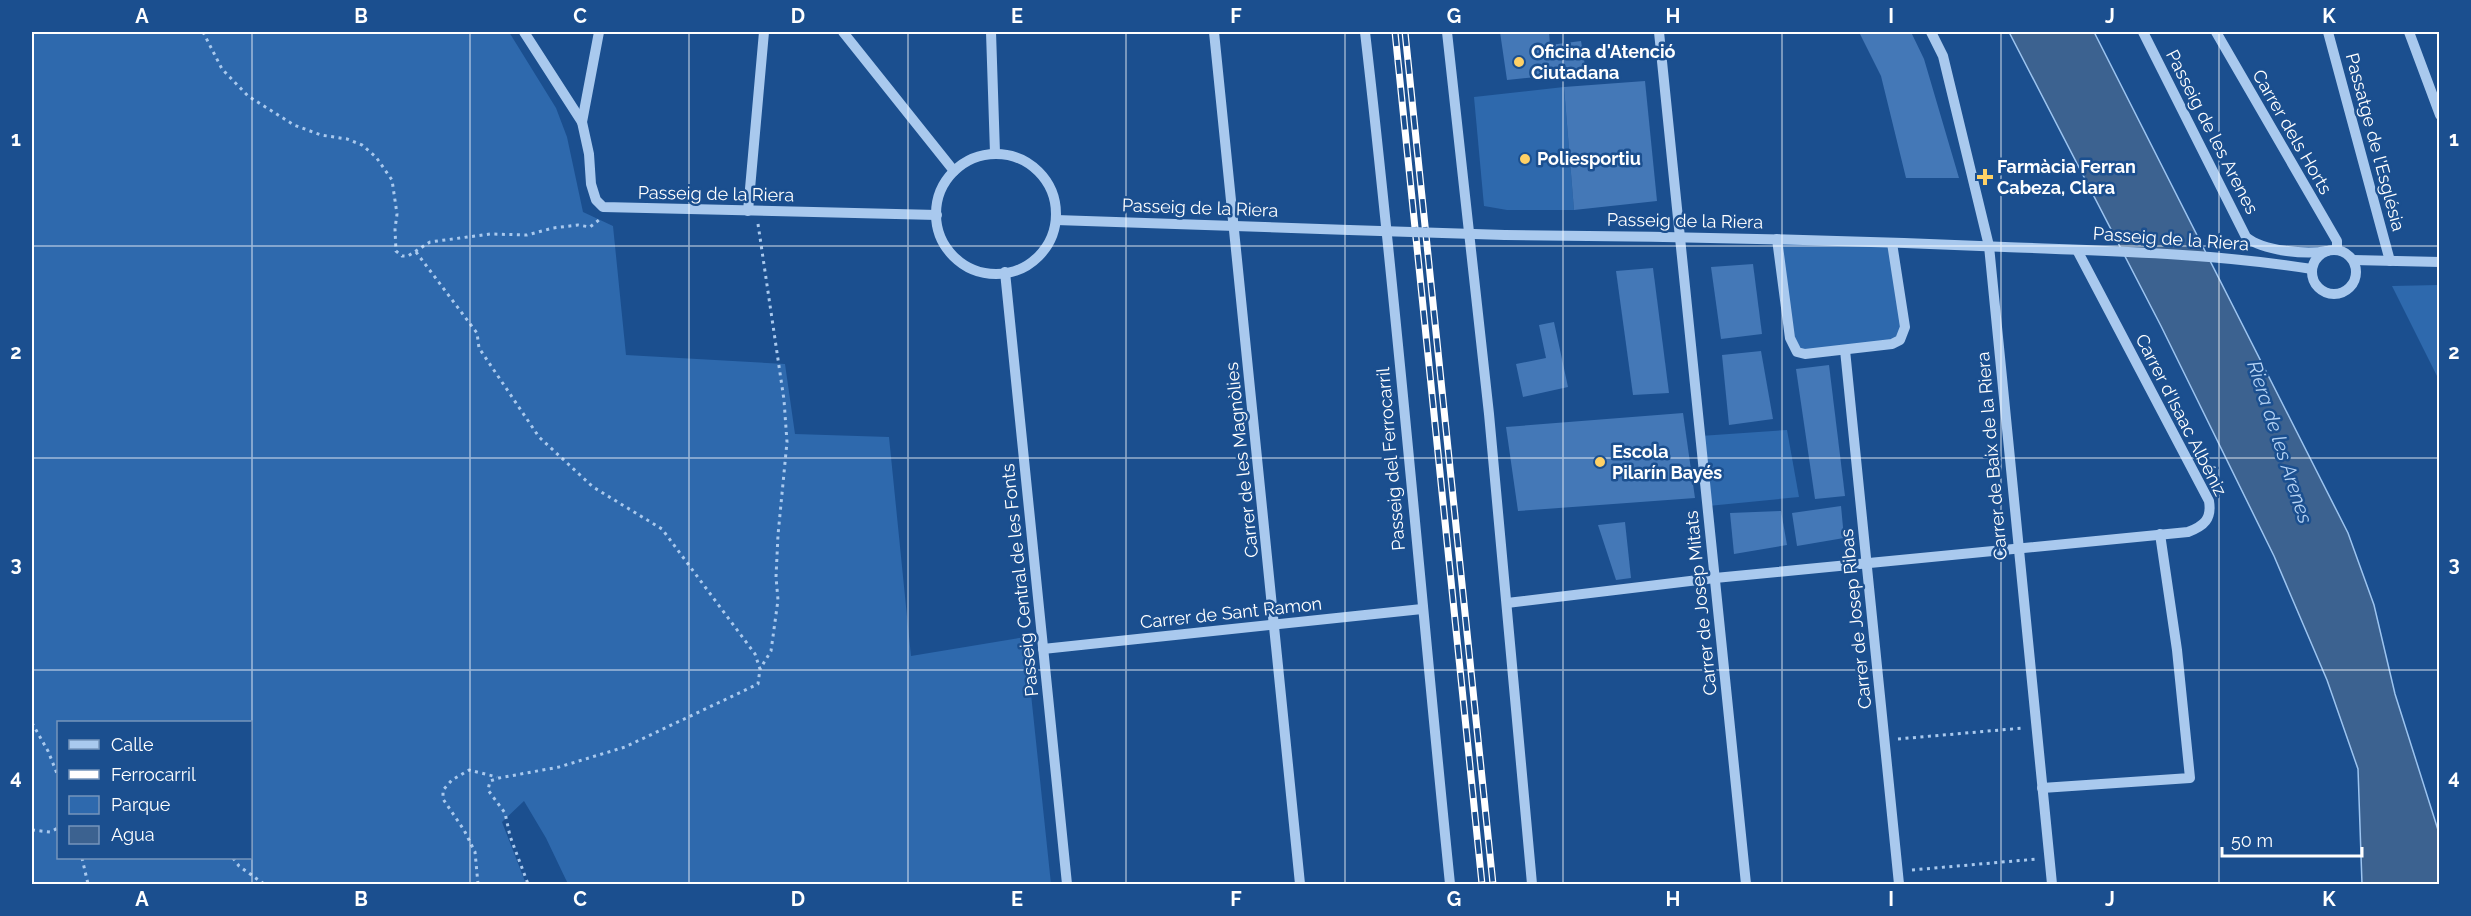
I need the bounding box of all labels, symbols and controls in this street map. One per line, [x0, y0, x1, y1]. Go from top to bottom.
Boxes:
text: A [135, 4, 149, 28]
text: B [354, 4, 368, 28]
text: C [573, 4, 587, 28]
text: D [791, 4, 805, 28]
text: E [1011, 4, 1023, 28]
text: F [1230, 4, 1242, 28]
text: G [1447, 4, 1461, 28]
text: H [1666, 4, 1680, 28]
text: I [1888, 4, 1894, 28]
text: J [2105, 4, 2115, 28]
text: K [2322, 4, 2336, 28]
place label: Oficina d'Atenció Ciutadana [1531, 41, 1676, 83]
street label: Passeig de les Arenes [2162, 46, 2263, 218]
street label: Passatge de l'Església [2342, 51, 2409, 233]
marker: Oficina d'Atenció Ciutadana [1512, 55, 1526, 69]
street label: Carrer dels Horts [2248, 66, 2337, 198]
text: 1 [11, 127, 21, 151]
text: 1 [2449, 127, 2459, 151]
place label: Poliesportiu [1537, 148, 1641, 169]
marker: Poliesportiu [1518, 152, 1532, 166]
place label: Farmàcia Ferran Cabeza, Clara [1997, 156, 2136, 198]
marker: Farmàcia Ferran Cabeza, Clara [1978, 170, 1992, 184]
street label: Passeig de la Riera [638, 182, 794, 205]
street label: Passeig de la Riera [1122, 194, 1279, 221]
street label: Passeig de la Riera [1607, 209, 1763, 232]
street label: Passeig de la Riera [2092, 223, 2250, 254]
street label: Carrer d'Isaac Albéniz [2131, 330, 2231, 499]
text: 2 [10, 340, 22, 364]
text: 2 [2448, 340, 2460, 364]
street label: Carrer de Baix de la Riera [1972, 351, 2011, 561]
water label: Riera de les Arenes [2242, 358, 2318, 527]
street label: Carrer de les Magnòlies [1221, 361, 1262, 559]
street label: Passeig del Ferrocarril [1372, 366, 1409, 552]
place label: Escola Pilarín Bayés [1612, 441, 1722, 483]
marker: Escola Pilarín Bayés [1593, 455, 1607, 469]
street label: Passeig Central de les Fonts [997, 462, 1042, 697]
street label: Carrer de Josep Mitats [1680, 509, 1721, 697]
street label: Carrer de Josep Ribas [1836, 528, 1875, 710]
text: 3 [10, 552, 22, 576]
text: 3 [2448, 552, 2460, 576]
street label: Carrer de Sant Ramon [1139, 593, 1323, 633]
legend [57, 721, 252, 859]
text: Calle [111, 734, 154, 755]
text: Ferrocarril [111, 764, 196, 785]
text: 4 [10, 765, 22, 789]
text: 4 [2448, 765, 2460, 789]
text: Parque [111, 794, 171, 815]
scale bar [2222, 820, 2362, 858]
text: Agua [111, 824, 155, 845]
text: 50 m [2231, 830, 2273, 851]
text: A [135, 887, 149, 911]
text: B [354, 887, 368, 911]
text: C [573, 887, 587, 911]
text: D [791, 887, 805, 911]
text: E [1011, 887, 1023, 911]
text: F [1230, 887, 1242, 911]
text: G [1447, 887, 1461, 911]
text: H [1666, 887, 1680, 911]
text: I [1888, 887, 1894, 911]
text: J [2105, 887, 2115, 911]
text: K [2322, 887, 2336, 911]

